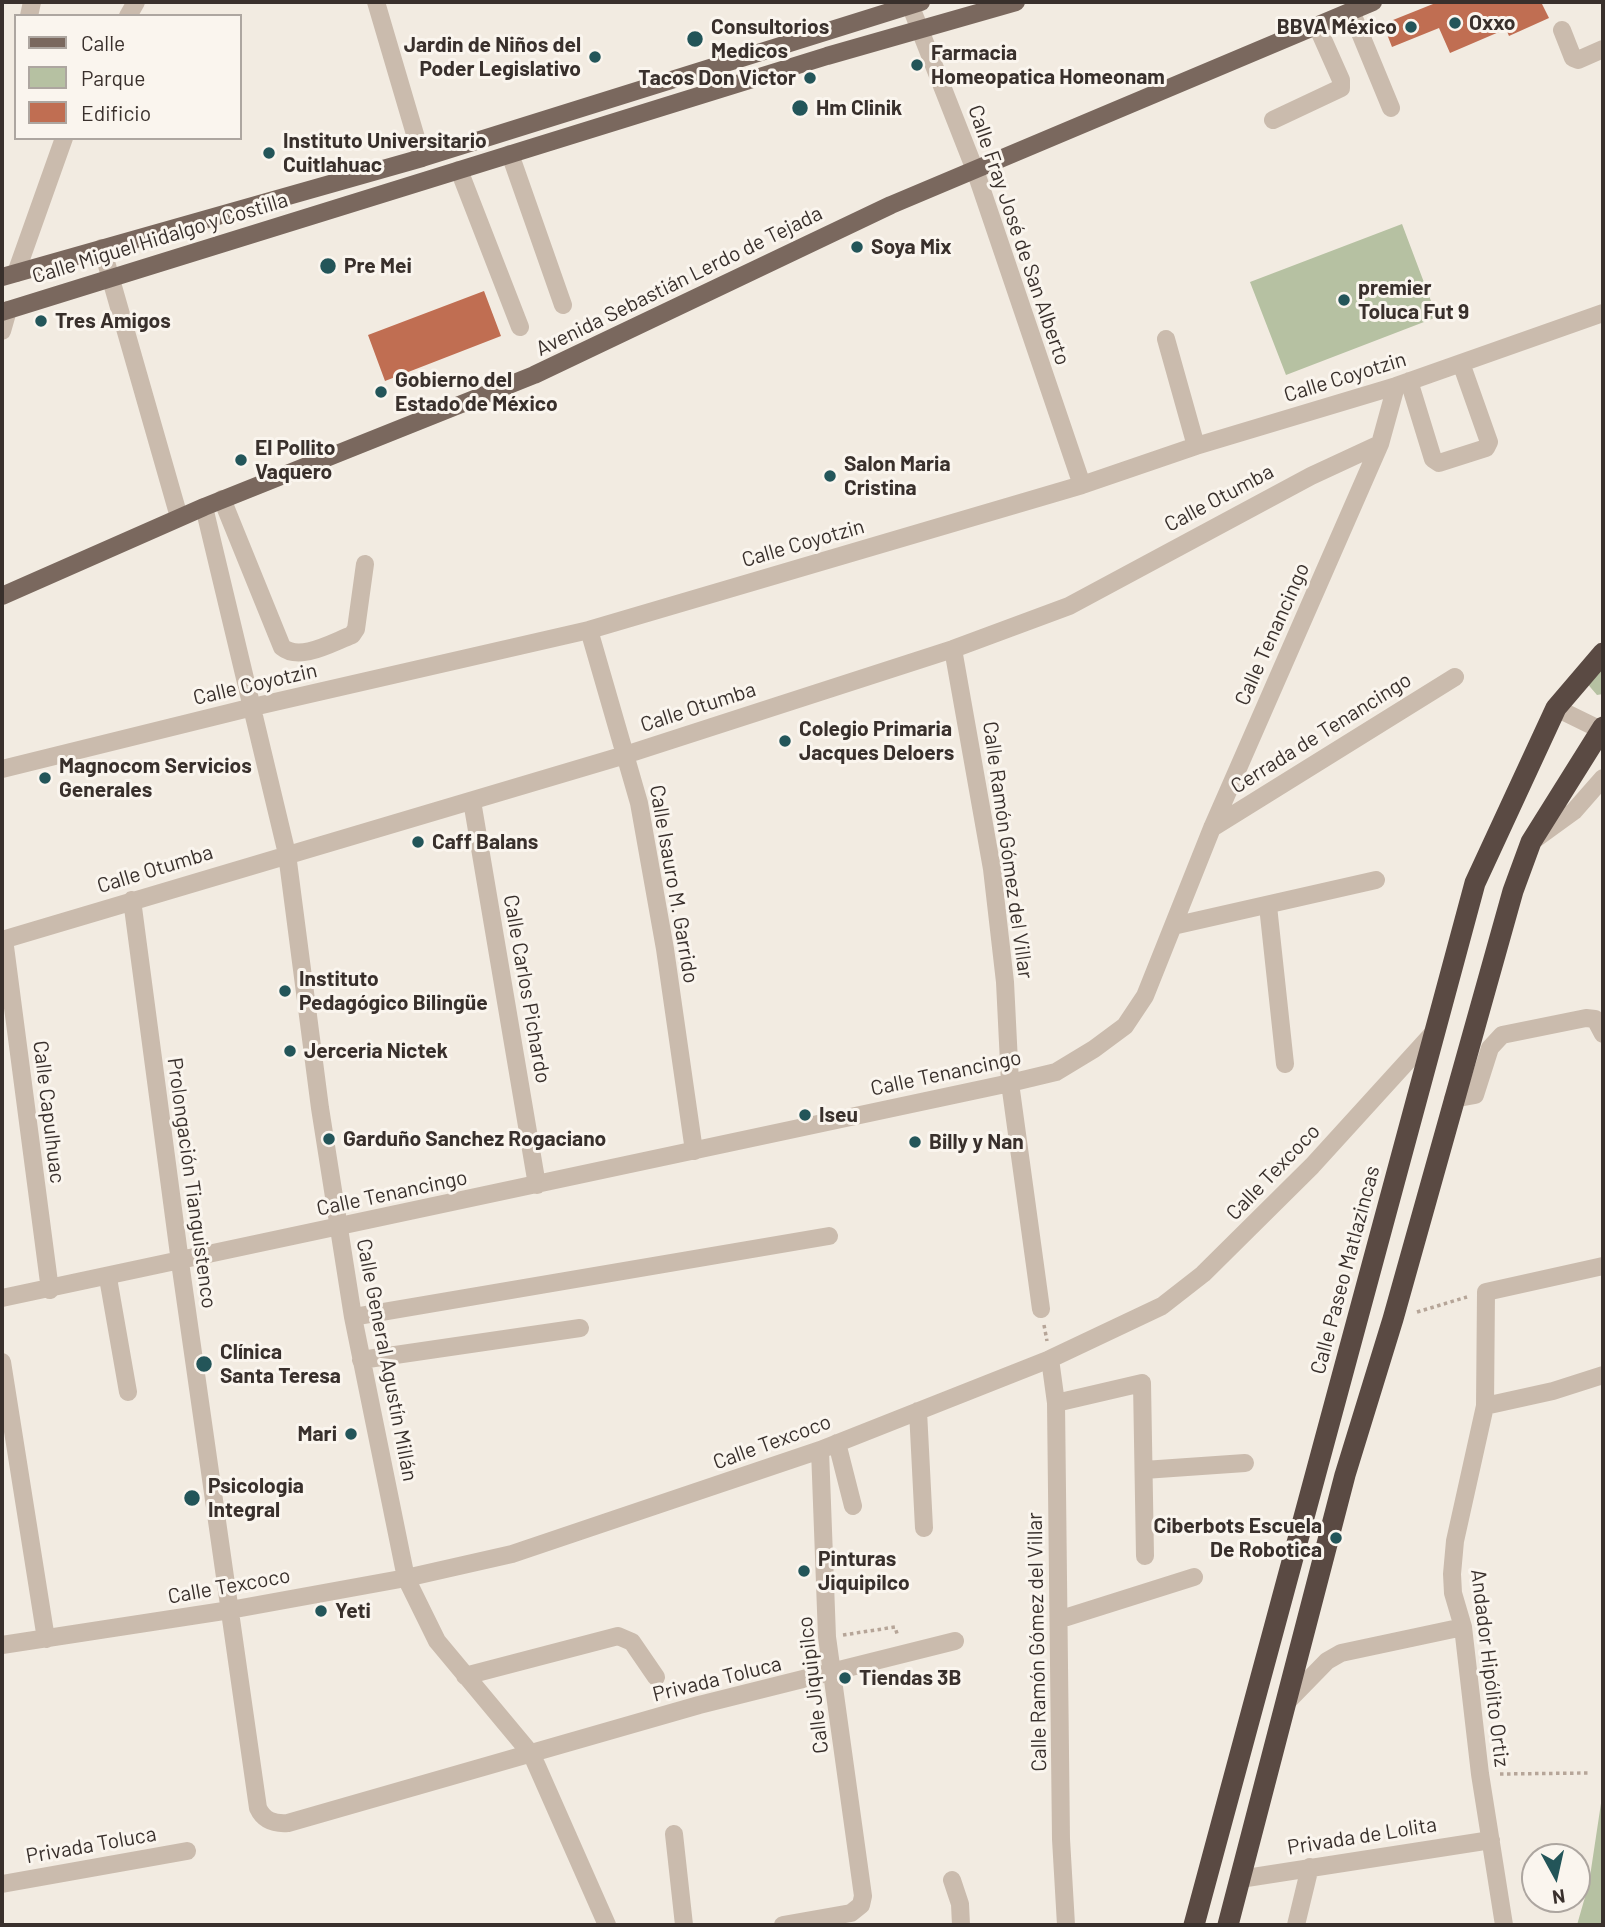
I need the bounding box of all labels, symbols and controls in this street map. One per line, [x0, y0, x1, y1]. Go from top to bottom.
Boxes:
place label: Oxxo [1469, 10, 1516, 36]
legend [14, 14, 242, 140]
place label: Consultorios Medicos [711, 14, 829, 64]
place label: BBVA México [1277, 14, 1397, 40]
marker: Oxxo [1447, 15, 1463, 31]
marker: BBVA México [1403, 19, 1419, 35]
marker: Consultorios Medicos [685, 29, 705, 49]
text: Calle [81, 30, 125, 55]
place label: Jardin de Niños del Poder Legislativo [404, 32, 581, 82]
place label: Farmacia Homeopatica Homeonam [931, 40, 1165, 90]
marker: Jardin de Niños del Poder Legislativo [587, 49, 603, 65]
marker: Farmacia Homeopatica Homeonam [909, 57, 925, 73]
text: Parque [81, 65, 146, 90]
place label: Tacos Don Victor [638, 65, 796, 91]
marker: Tacos Don Victor [802, 70, 818, 86]
place label: Hm Clinik [816, 95, 902, 121]
marker: Hm Clinik [790, 98, 810, 118]
text: Edificio [81, 100, 151, 125]
street label: Calle Fray José de San Alberto [963, 102, 1075, 368]
place label: Instituto Universitario Cuitlahuac [283, 128, 487, 178]
marker: Instituto Universitario Cuitlahuac [261, 145, 277, 161]
street label: Calle Miguel Hidalgo y Costilla [29, 187, 291, 289]
street label: Avenida Sebastián Lerdo de Tejada [532, 201, 826, 361]
place label: Soya Mix [871, 234, 952, 260]
marker: Soya Mix [849, 239, 865, 255]
place label: Pre Mei [344, 253, 412, 279]
marker: Pre Mei [318, 256, 338, 276]
place label: premier Toluca Fut 9 [1358, 275, 1469, 325]
marker: premier Toluca Fut 9 [1336, 292, 1352, 308]
place label: Tres Amigos [55, 308, 171, 334]
marker: Tres Amigos [33, 313, 49, 329]
street label: Calle Coyotzin [1281, 346, 1409, 408]
place label: Gobierno del Estado de México [395, 367, 558, 417]
marker: Gobierno del Estado de México [373, 384, 389, 400]
place label: El Pollito Vaquero [255, 435, 335, 485]
place label: Salon Maria Cristina [844, 451, 951, 501]
marker: El Pollito Vaquero [233, 452, 249, 468]
street label: Calle Otumba [1160, 459, 1278, 537]
marker: Salon Maria Cristina [822, 468, 838, 484]
street label: Calle Coyotzin [739, 513, 867, 573]
street label: Calle Tenancingo [1229, 559, 1315, 709]
street label: Calle Coyotzin [191, 658, 319, 710]
street label: Cerrada de Tenancingo [1226, 667, 1416, 799]
street label: Calle Otumba [637, 676, 759, 738]
place label: Colegio Primaria Jacques Deloers [799, 716, 954, 766]
street label: Calle Ramón Gómez del Villar [977, 720, 1039, 980]
marker: Colegio Primaria Jacques Deloers [777, 733, 793, 749]
place label: Magnocom Servicios Generales [59, 753, 252, 803]
marker: Magnocom Servicios Generales [37, 770, 53, 786]
street label: Calle Isauro M. Garrido [644, 783, 704, 985]
place label: Caff Balans [432, 829, 538, 855]
marker: Caff Balans [410, 834, 426, 850]
street label: Calle Otumba [94, 839, 216, 899]
street label: Calle Carlos Pichardo [498, 893, 556, 1085]
place label: Instituto Pedagógico Bilingüe [299, 966, 488, 1016]
marker: Instituto Pedagógico Bilingüe [277, 983, 293, 999]
place label: Jerceria Nictek [304, 1038, 448, 1064]
street label: Calle Capulhuac [28, 1039, 70, 1185]
marker: Jerceria Nictek [282, 1043, 298, 1059]
street label: Calle Tenancingo [868, 1045, 1024, 1101]
street label: Prolongación Tianguistenco [162, 1056, 222, 1310]
place label: Iseu [819, 1102, 858, 1128]
marker: Iseu [797, 1107, 813, 1123]
street label: Calle Texcoco [1221, 1119, 1325, 1225]
place label: Garduño Sanchez Rogaciano [343, 1126, 606, 1152]
place label: Billy y Nan [929, 1129, 1024, 1155]
marker: Garduño Sanchez Rogaciano [321, 1131, 337, 1147]
marker: Billy y Nan [907, 1134, 923, 1150]
street label: Calle Paseo Matlazincas [1305, 1163, 1385, 1377]
street label: Calle Tenancingo [314, 1165, 470, 1221]
street label: Calle General Agustín Millán [351, 1237, 423, 1483]
place label: Clínica Santa Teresa [220, 1339, 341, 1389]
marker: Clínica Santa Teresa [194, 1354, 214, 1374]
street label: Calle Texcoco [709, 1409, 835, 1475]
place label: Mari [297, 1421, 337, 1447]
marker: Mari [343, 1426, 359, 1442]
place label: Psicologia Integral [208, 1473, 304, 1523]
marker: Psicologia Integral [182, 1488, 202, 1508]
street label: Calle Ramón Gómez del Villar [1022, 1512, 1052, 1772]
place label: Ciberbots Escuela De Robotica [1153, 1513, 1322, 1563]
marker: Ciberbots Escuela De Robotica [1328, 1530, 1344, 1546]
place label: Pinturas Jiquipilco [818, 1546, 910, 1596]
street label: Calle Texcoco [166, 1563, 292, 1609]
marker: Pinturas Jiquipilco [796, 1563, 812, 1579]
street label: Andador Hipólito Ortiz [1465, 1568, 1515, 1768]
place label: Yeti [335, 1598, 371, 1624]
marker: Yeti [313, 1603, 329, 1619]
street label: Calle Jiquipilco [792, 1615, 834, 1755]
street label: Privada Toluca [650, 1651, 784, 1707]
place label: Tiendas 3B [859, 1665, 961, 1691]
marker: Tiendas 3B [837, 1670, 853, 1686]
street label: Privada de Lolita [1285, 1812, 1439, 1860]
street label: Privada Toluca [24, 1821, 158, 1869]
north arrow [1521, 1843, 1591, 1913]
text: N [1551, 1885, 1567, 1910]

